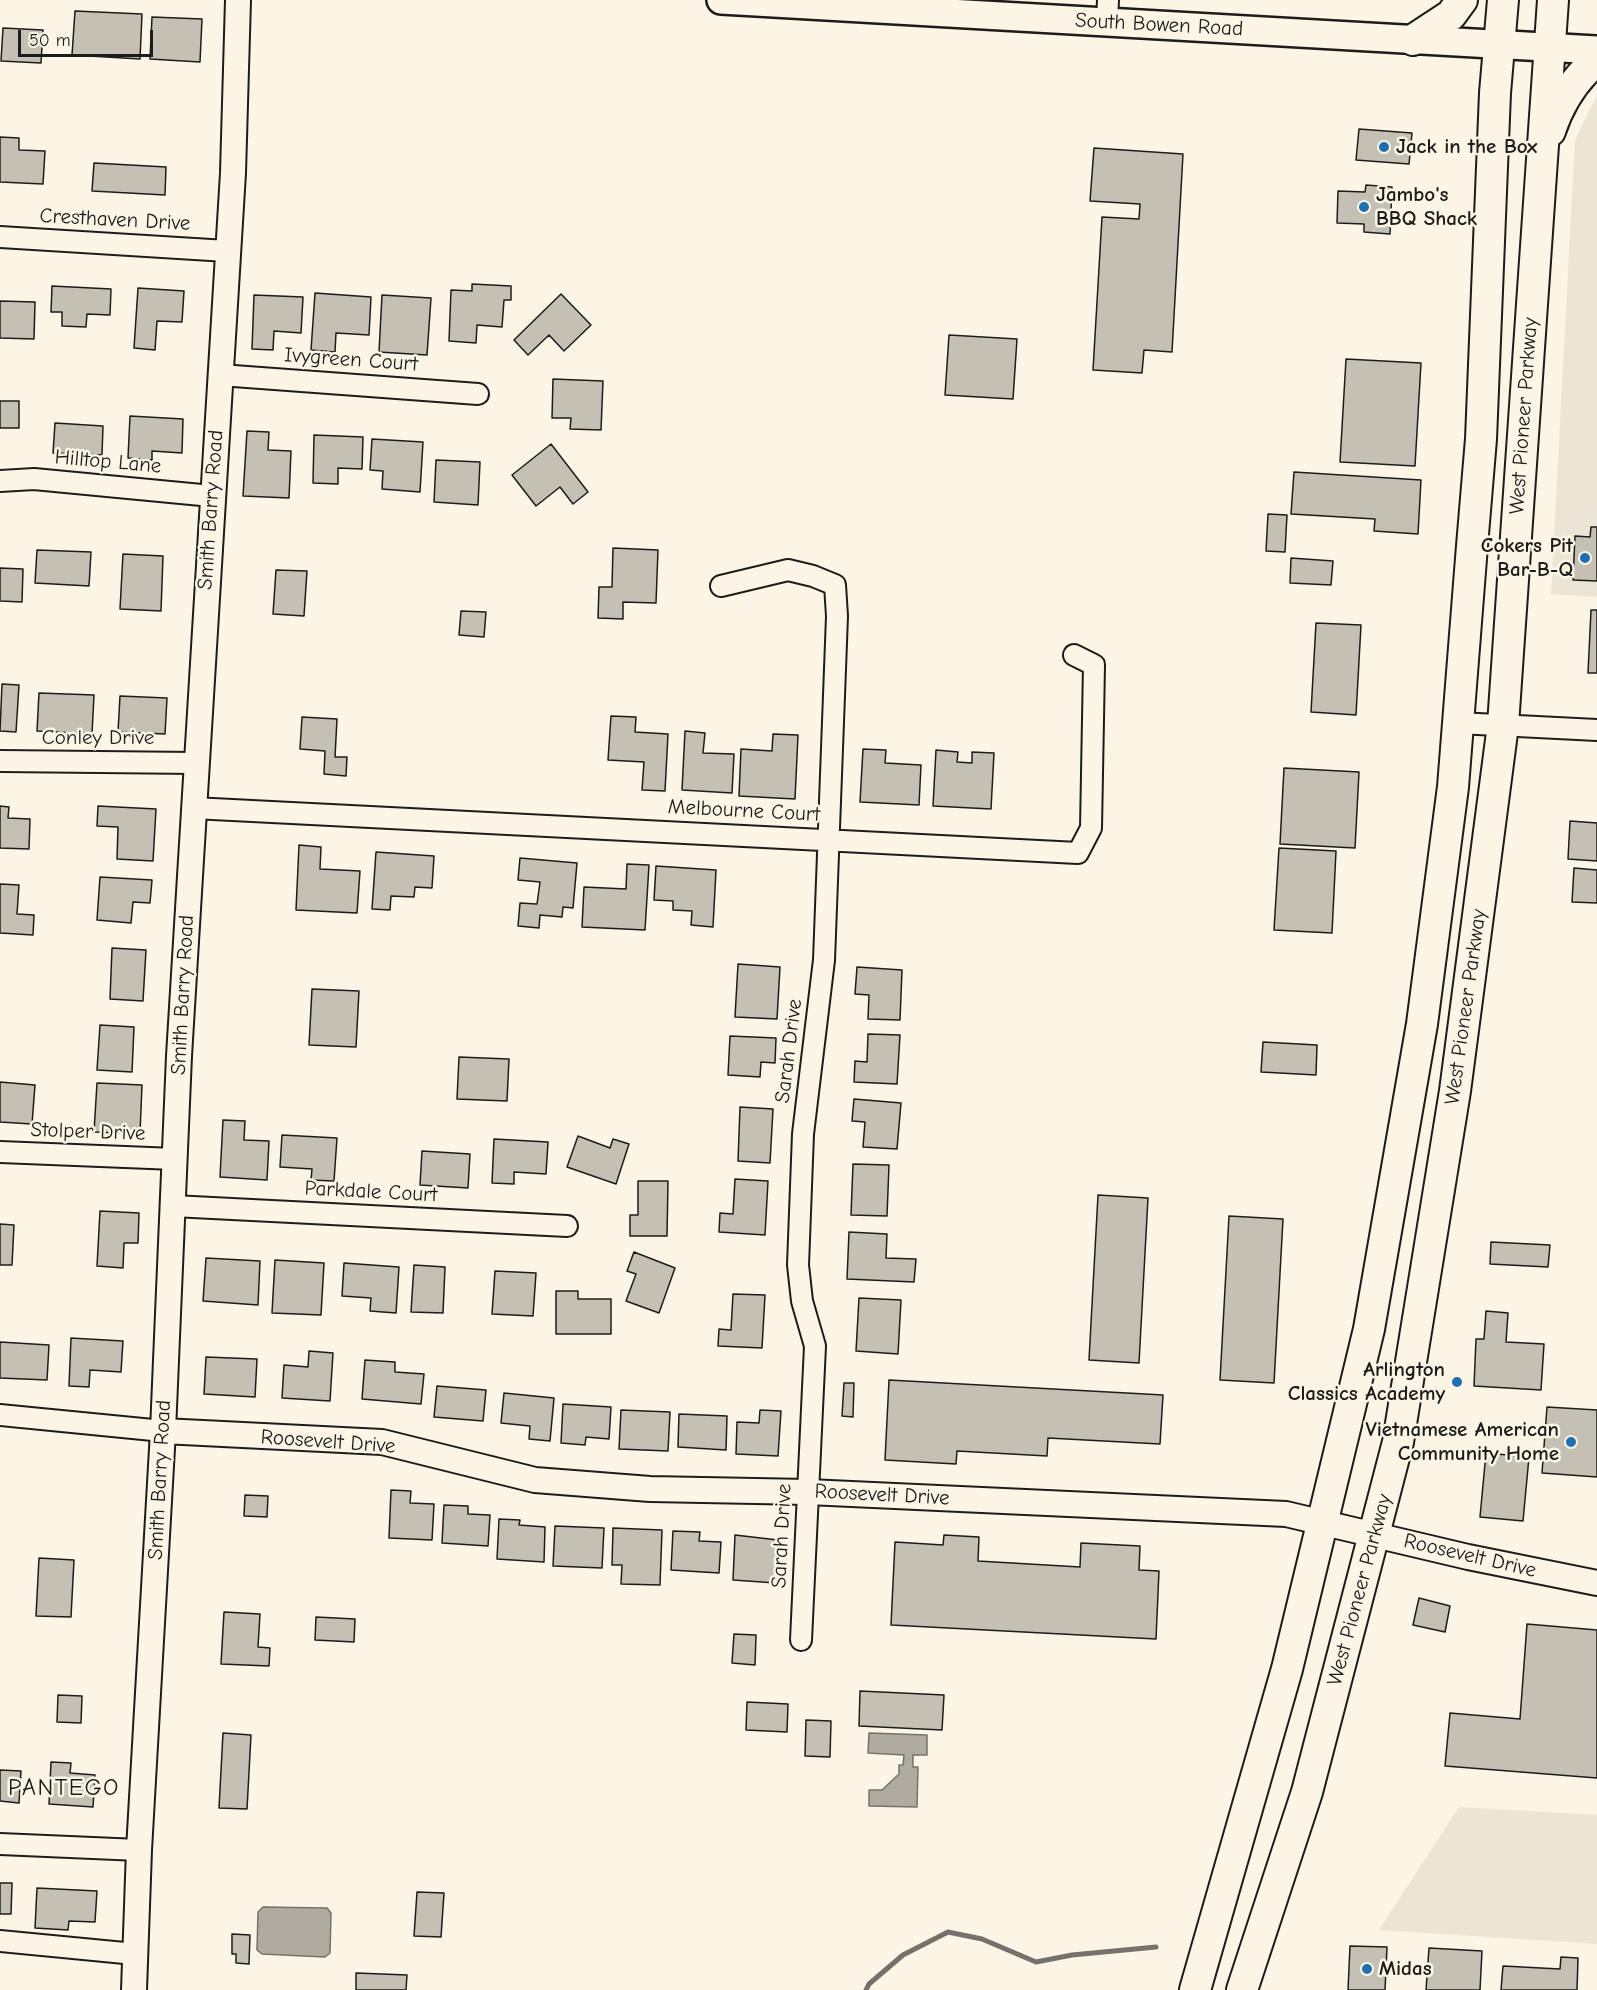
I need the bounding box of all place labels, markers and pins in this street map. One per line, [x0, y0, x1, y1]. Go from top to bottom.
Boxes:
place label: Jack in the Box [1396, 134, 1537, 160]
marker: Jack in the Box [1377, 140, 1391, 154]
place label: Jambo's BBQ Shack [1376, 182, 1477, 232]
marker: Jambo's BBQ Shack [1357, 200, 1371, 214]
place label: Cokers Pit Bar-B-Q [1481, 533, 1573, 583]
marker: Cokers Pit Bar-B-Q [1578, 551, 1592, 565]
place label: Arlington Classics Academy [1288, 1357, 1445, 1407]
marker: Arlington Classics Academy [1450, 1375, 1464, 1389]
place label: Vietnamese American Community Home [1365, 1417, 1559, 1467]
marker: Vietnamese American Community Home [1564, 1435, 1578, 1449]
place label: Midas [1379, 1956, 1432, 1982]
marker: Midas [1360, 1962, 1374, 1976]

